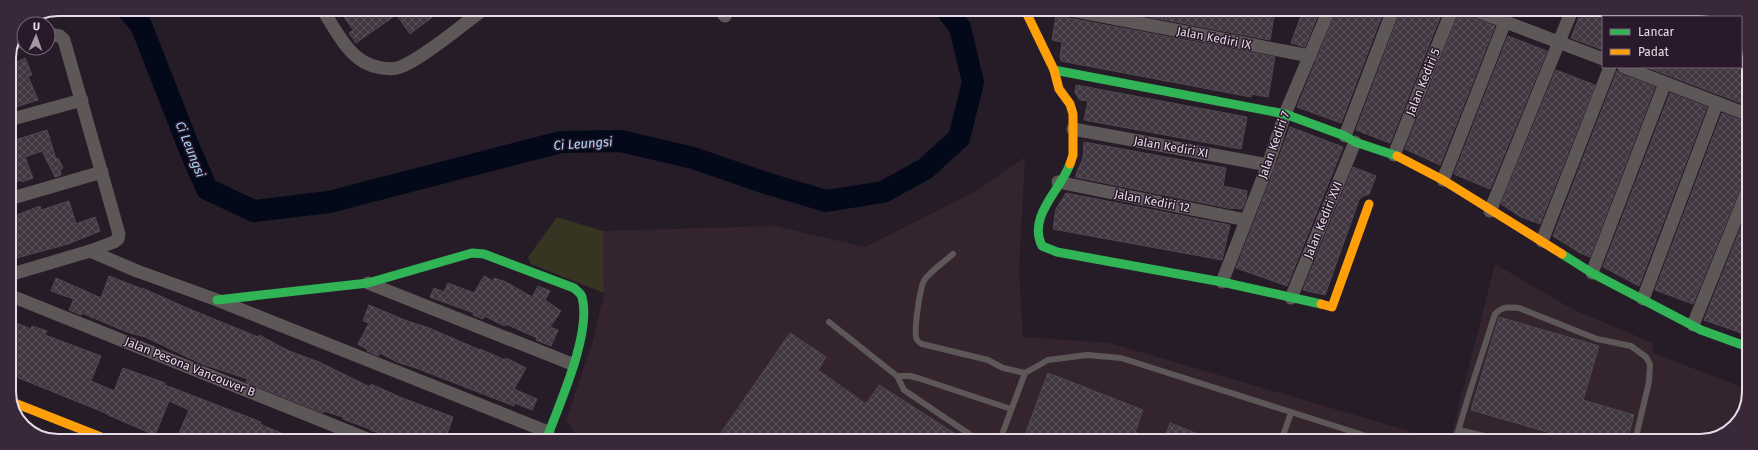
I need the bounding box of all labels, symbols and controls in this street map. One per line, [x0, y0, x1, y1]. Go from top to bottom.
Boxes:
north arrow [16, 16, 56, 56]
legend [1602, 16, 1742, 68]
text: U [33, 20, 40, 33]
street label: Jalan Kediri IX [1176, 24, 1253, 52]
text: Lancar [1638, 25, 1675, 39]
text: Padat [1638, 45, 1670, 59]
street label: Jalan Kediri 5 [1403, 46, 1443, 118]
street label: Jalan Kediri 7 [1255, 109, 1293, 181]
water label: Ci Leungsi [172, 119, 209, 180]
water label: Ci Leungsi [553, 134, 613, 153]
street label: Jalan Kediri XI [1133, 134, 1209, 160]
street label: Jalan Kediri XVI [1301, 179, 1345, 261]
street label: Jalan Kediri 12 [1113, 187, 1191, 215]
street label: Jalan Pesona Vancouver B [123, 334, 257, 400]

